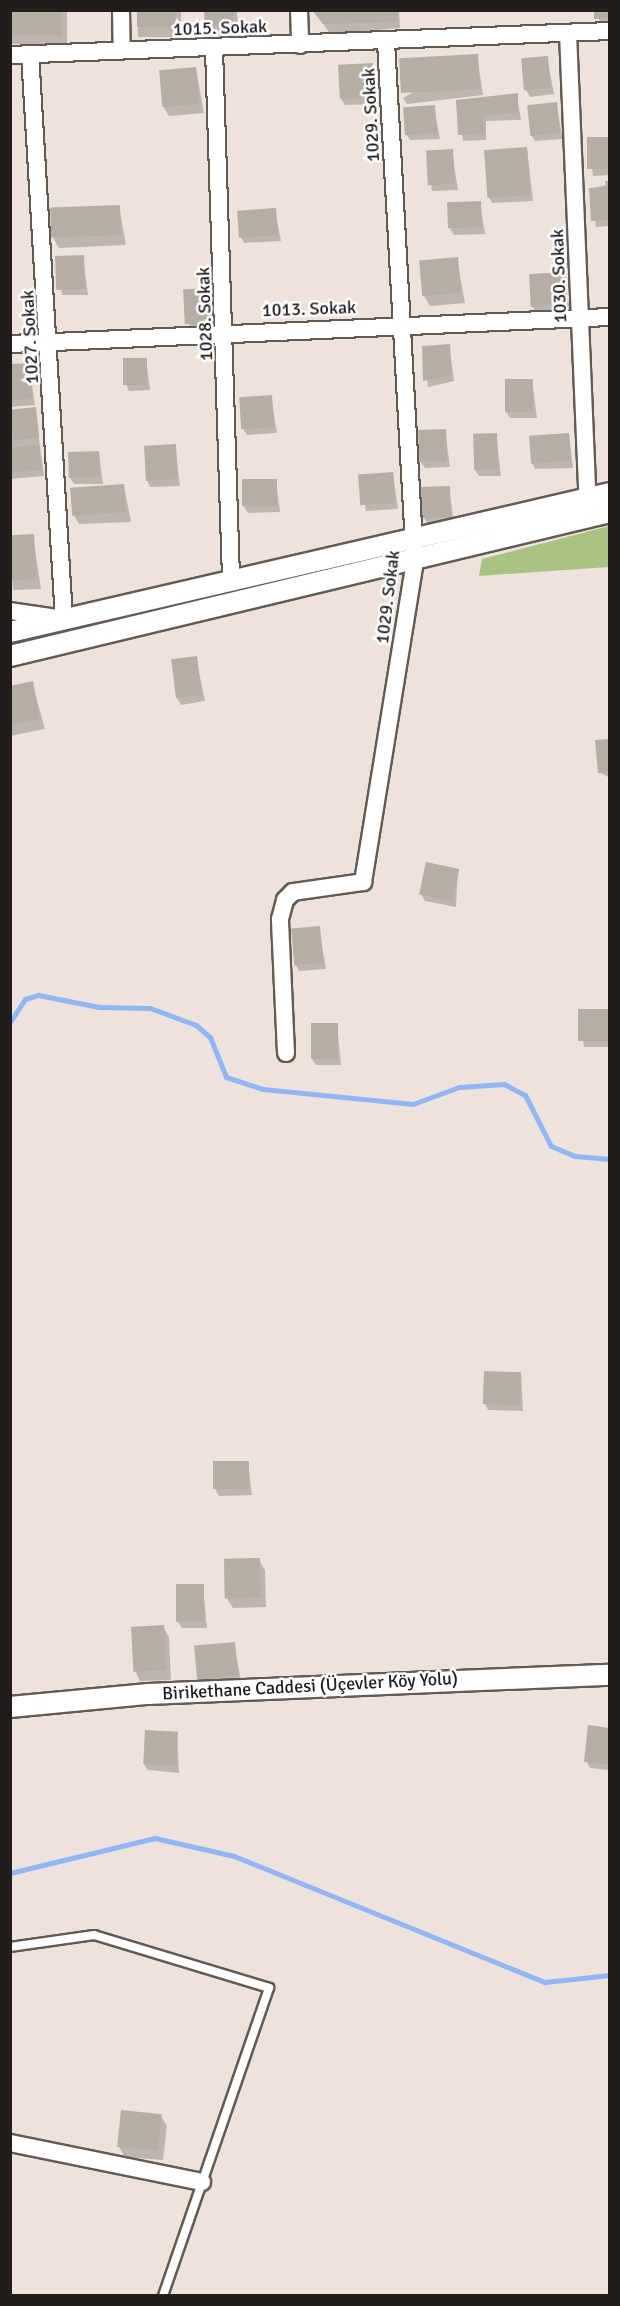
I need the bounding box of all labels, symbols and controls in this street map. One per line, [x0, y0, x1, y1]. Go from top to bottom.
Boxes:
street label: 1015. Sokak [173, 16, 267, 40]
street label: 1029. Sokak [358, 67, 384, 163]
street label: 1030. Sokak [547, 229, 571, 323]
street label: 1028. Sokak [193, 267, 217, 361]
street label: 1027. Sokak [17, 289, 43, 385]
street label: 1013. Sokak [262, 297, 356, 321]
street label: 1029. Sokak [372, 549, 404, 645]
street label: Birikethane Caddesi (Üçevler Köy Yolu) [162, 1667, 458, 1705]

